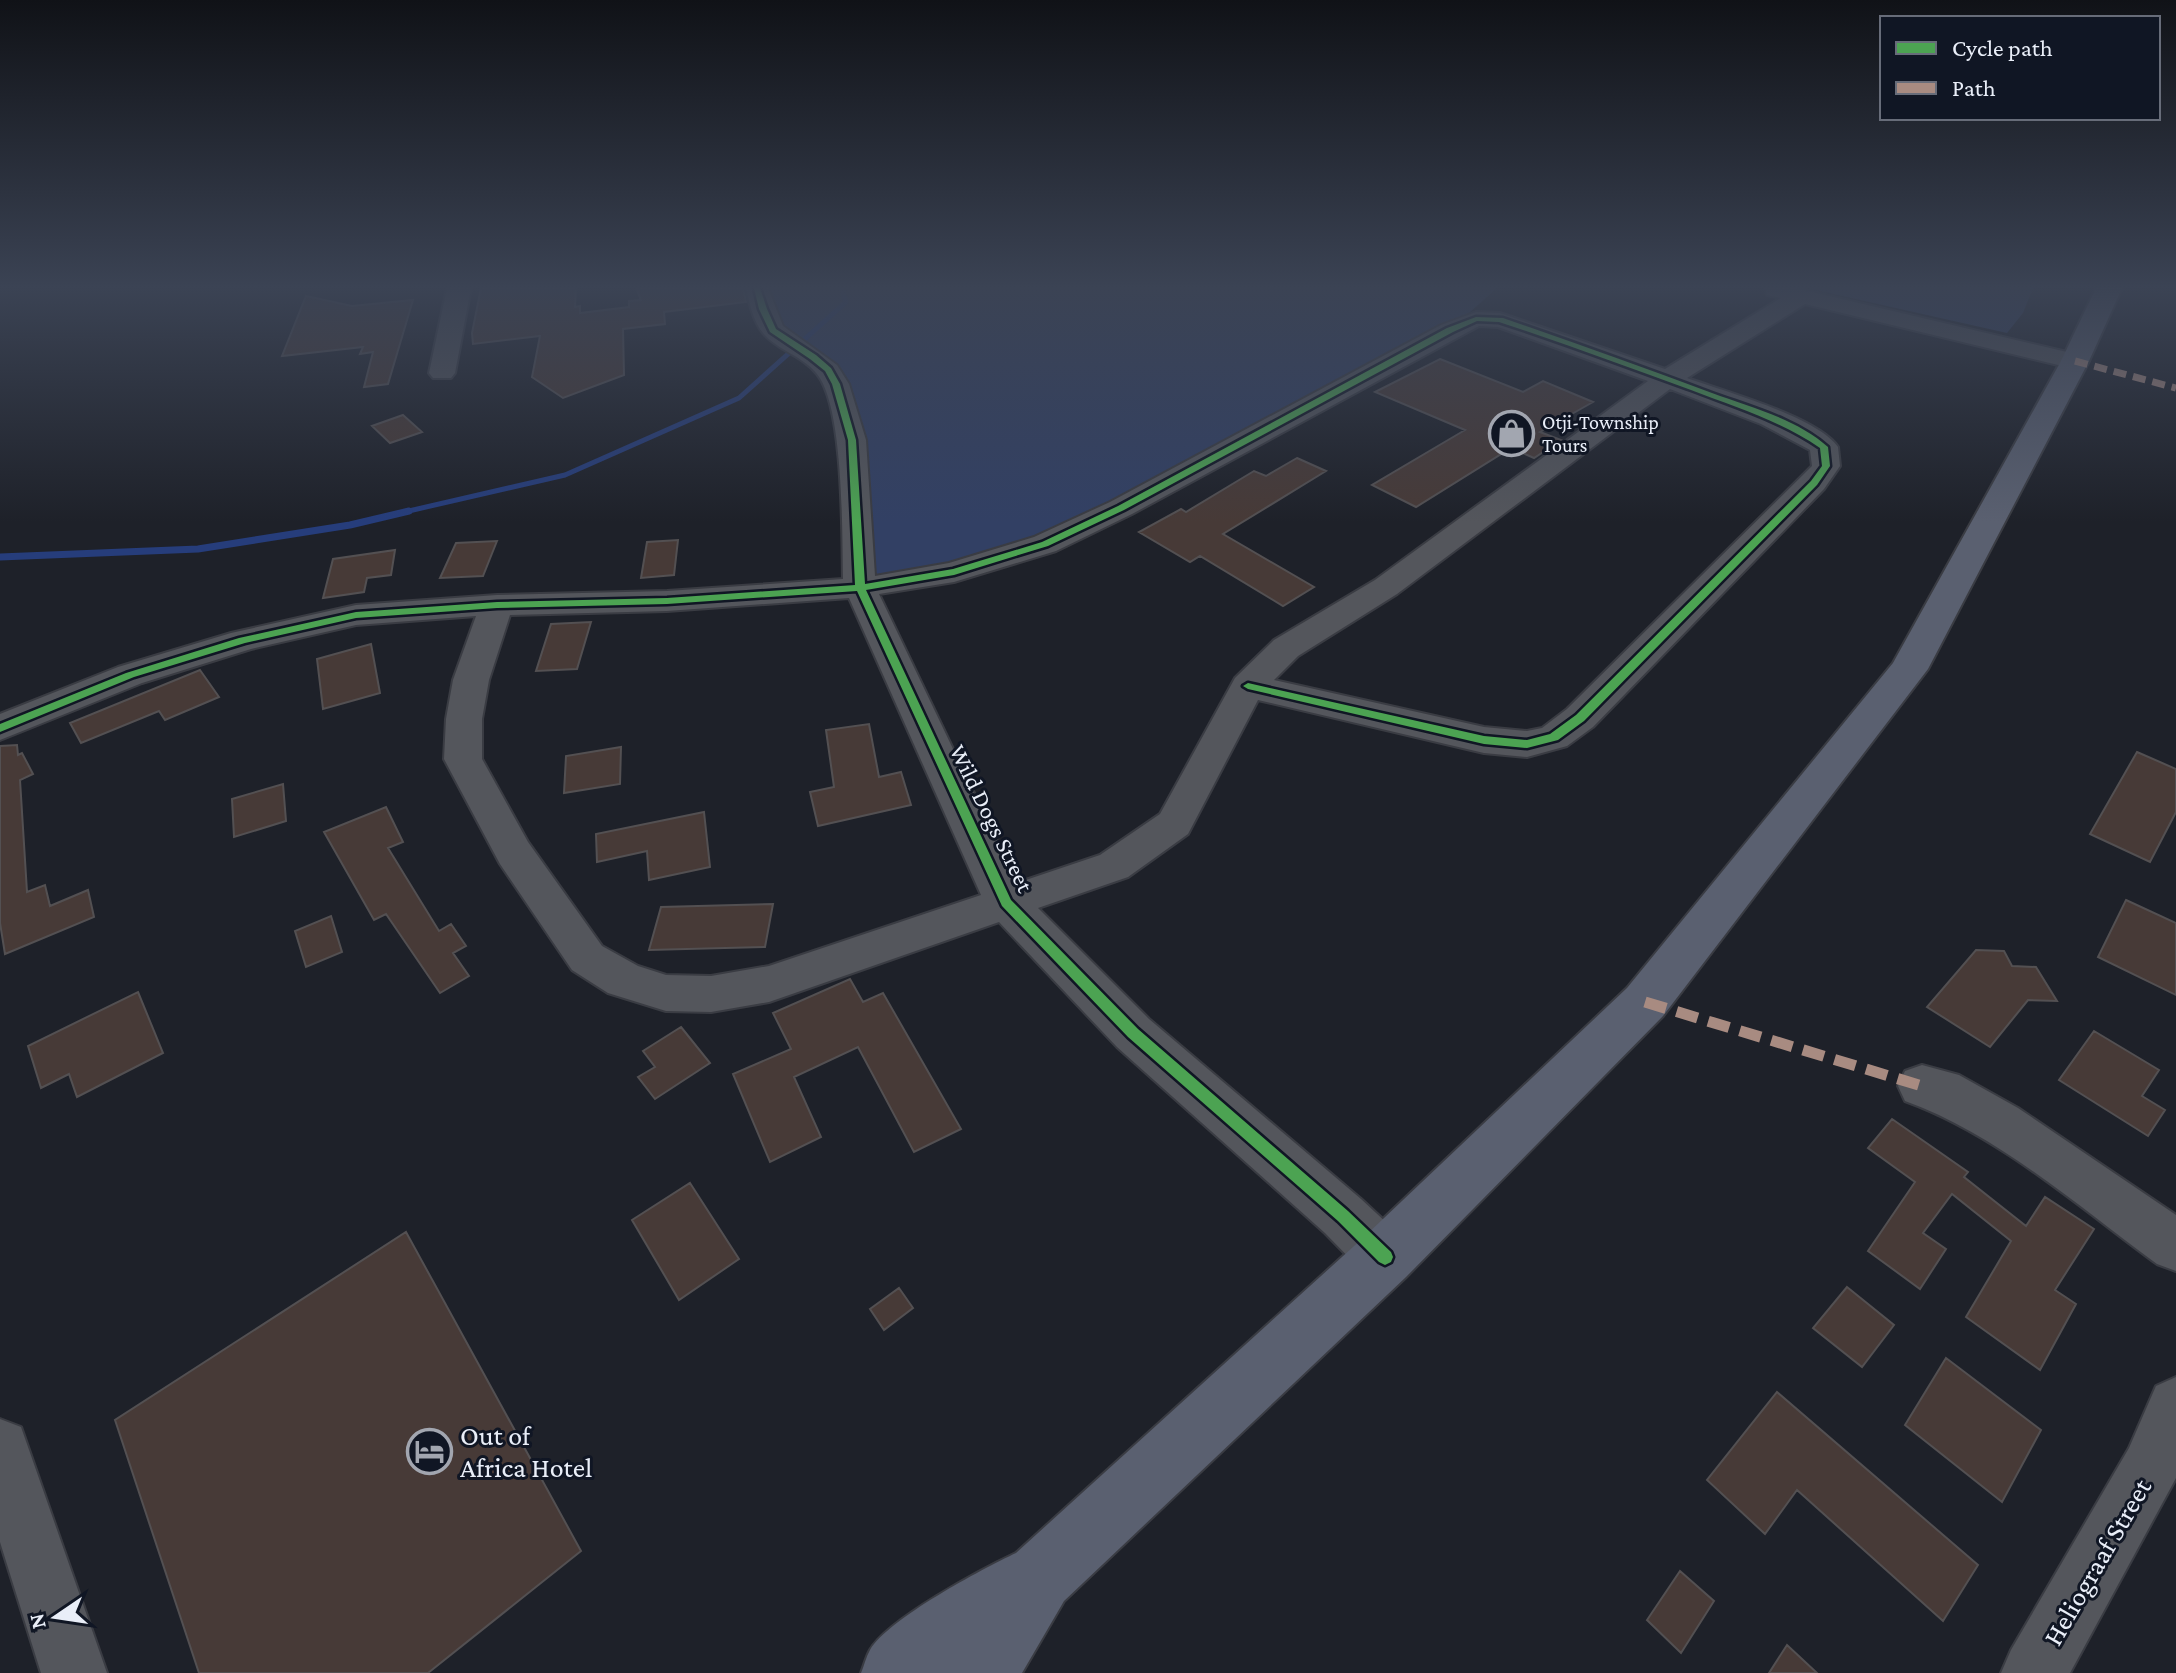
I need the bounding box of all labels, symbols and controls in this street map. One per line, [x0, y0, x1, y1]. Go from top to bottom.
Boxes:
legend [1880, 16, 2160, 120]
text: Cycle path [1952, 34, 2053, 61]
text: Path [1952, 74, 1996, 101]
shop icon: Otji-Township Tours [1487, 409, 1535, 457]
place label: Otji-Township Tours [1542, 411, 1659, 456]
street label: Wild Dogs Street [945, 740, 1040, 897]
place label: Out of Africa Hotel [460, 1420, 592, 1483]
hotel icon: Out of Africa Hotel [405, 1427, 453, 1475]
street label: Heliograaf Street [2037, 1473, 2158, 1651]
north arrow [16, 1577, 96, 1657]
text: N [23, 1611, 51, 1632]

